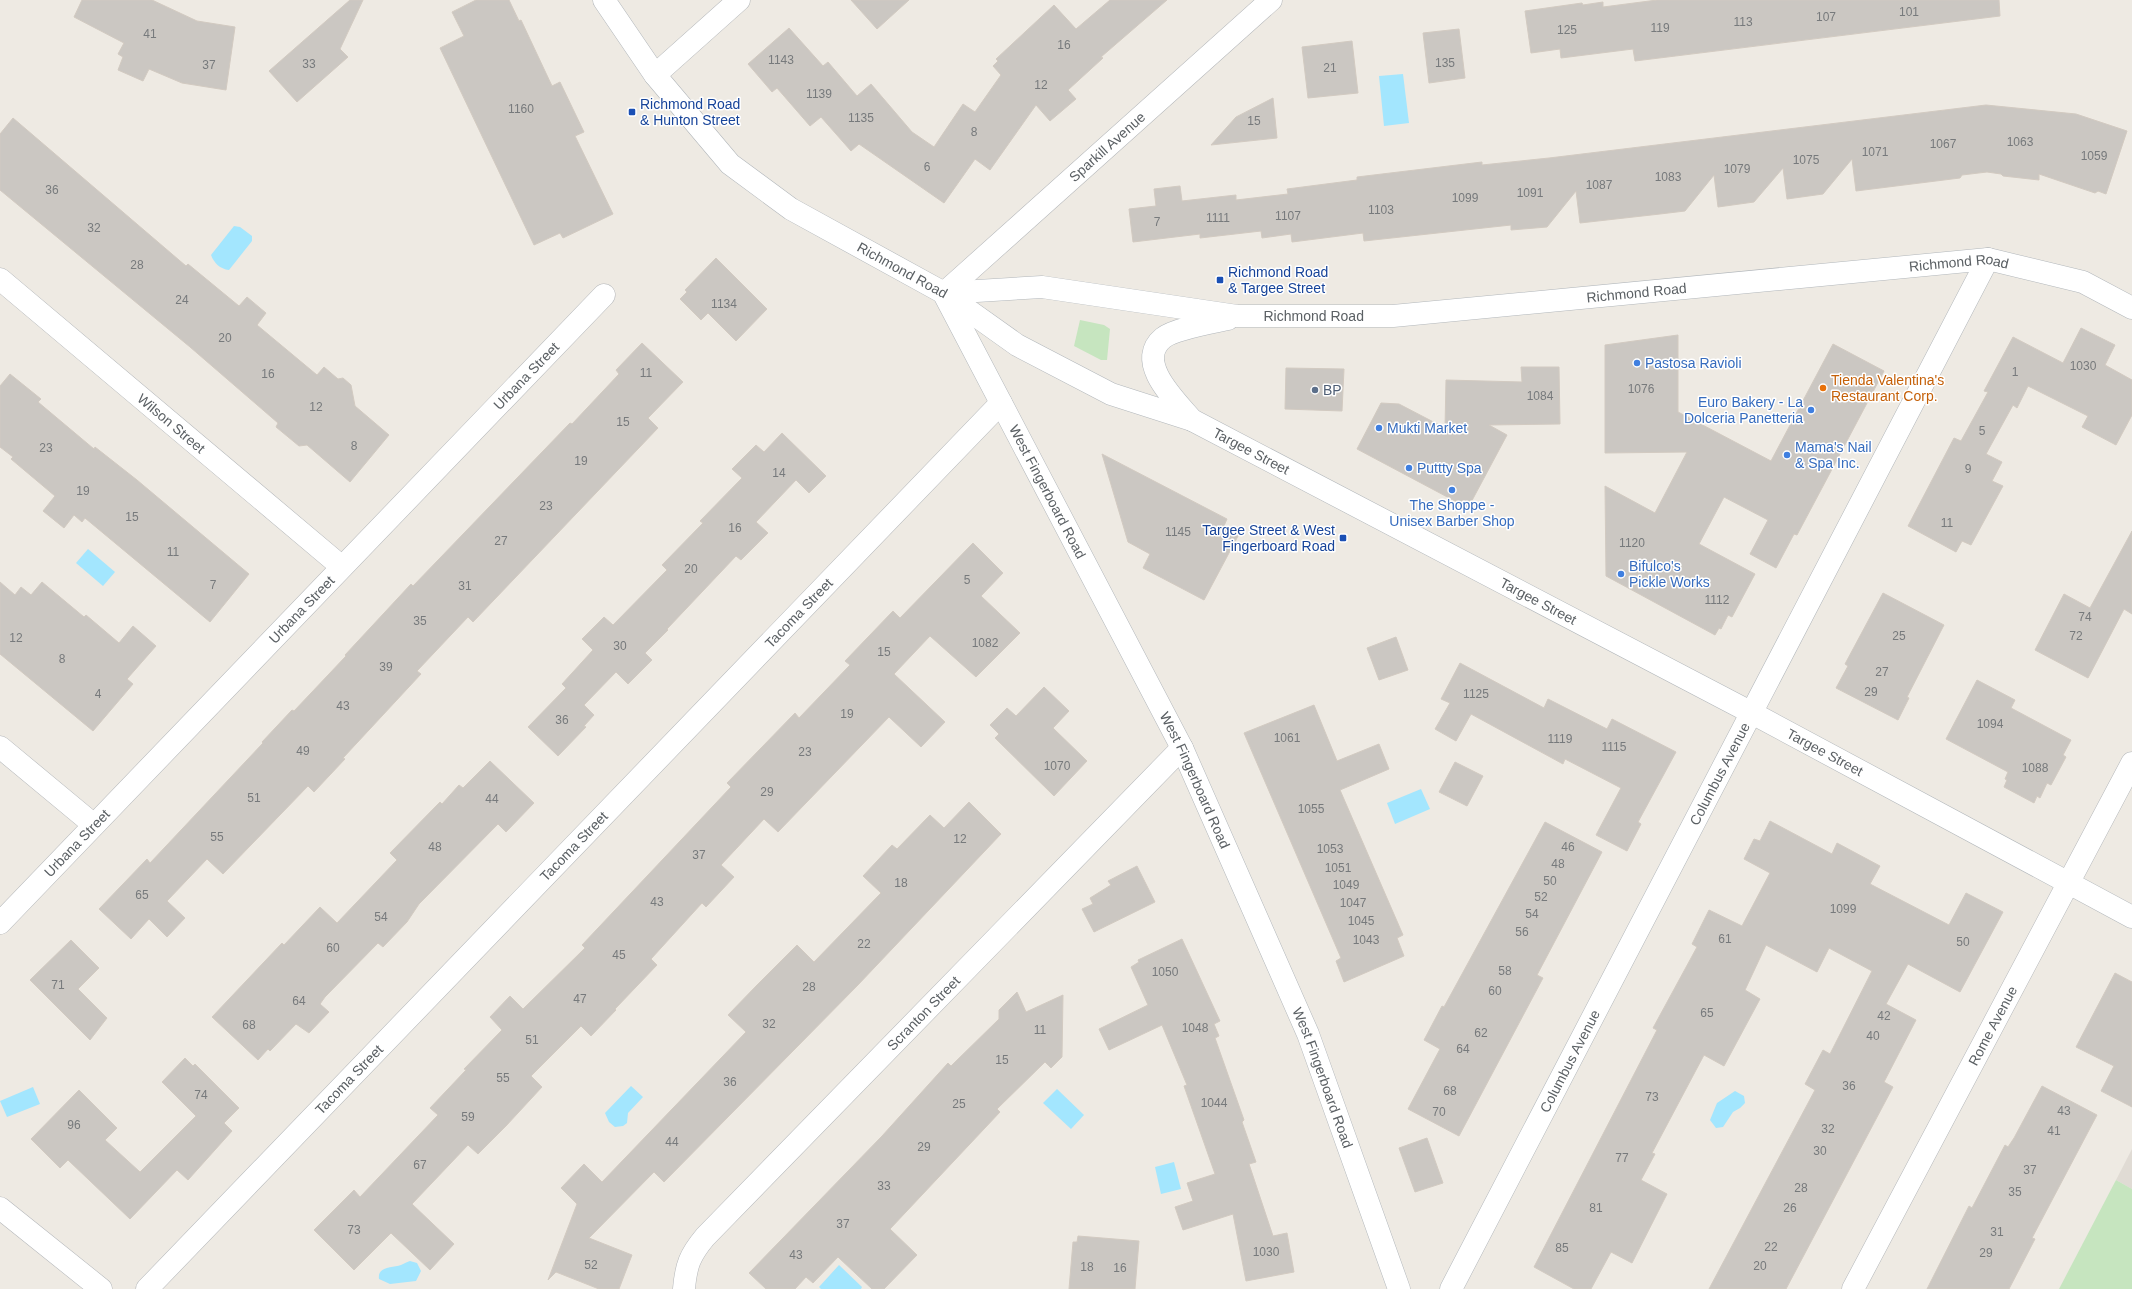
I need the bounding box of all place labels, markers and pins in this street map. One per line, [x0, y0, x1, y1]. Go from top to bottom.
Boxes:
place label: Richmond Road & Hunton Street [640, 96, 740, 128]
marker: Richmond Road & Hunton Street [627, 107, 637, 117]
place label: Richmond Road & Targee Street [1228, 264, 1328, 296]
marker: Richmond Road & Targee Street [1215, 275, 1225, 285]
place label: Pastosa Ravioli [1645, 355, 1742, 371]
marker: Pastosa Ravioli [1632, 358, 1642, 368]
place label: Tienda Valentina's Restaurant Corp. [1831, 372, 1944, 404]
place label: BP [1323, 382, 1342, 398]
marker: Tienda Valentina's Restaurant Corp. [1818, 383, 1828, 393]
marker: BP [1310, 385, 1320, 395]
place label: Euro Bakery - La Dolceria Panetteria [1684, 394, 1803, 426]
marker: Euro Bakery - La Dolceria Panetteria [1806, 405, 1816, 415]
place label: Mukti Market [1387, 420, 1467, 436]
marker: Mukti Market [1374, 423, 1384, 433]
place label: Mama's Nail & Spa Inc. [1795, 439, 1872, 471]
marker: Mama's Nail & Spa Inc. [1782, 450, 1792, 460]
place label: Puttty Spa [1417, 460, 1482, 476]
marker: Puttty Spa [1404, 463, 1414, 473]
marker: The Shoppe - Unisex Barber Shop [1447, 485, 1457, 495]
place label: The Shoppe - Unisex Barber Shop [1389, 497, 1515, 529]
place label: Targee Street & West Fingerboard Road [1202, 522, 1335, 554]
marker: Targee Street & West Fingerboard Road [1338, 533, 1348, 543]
place label: Bifulco's Pickle Works [1629, 558, 1710, 590]
marker: Bifulco's Pickle Works [1616, 569, 1626, 579]

